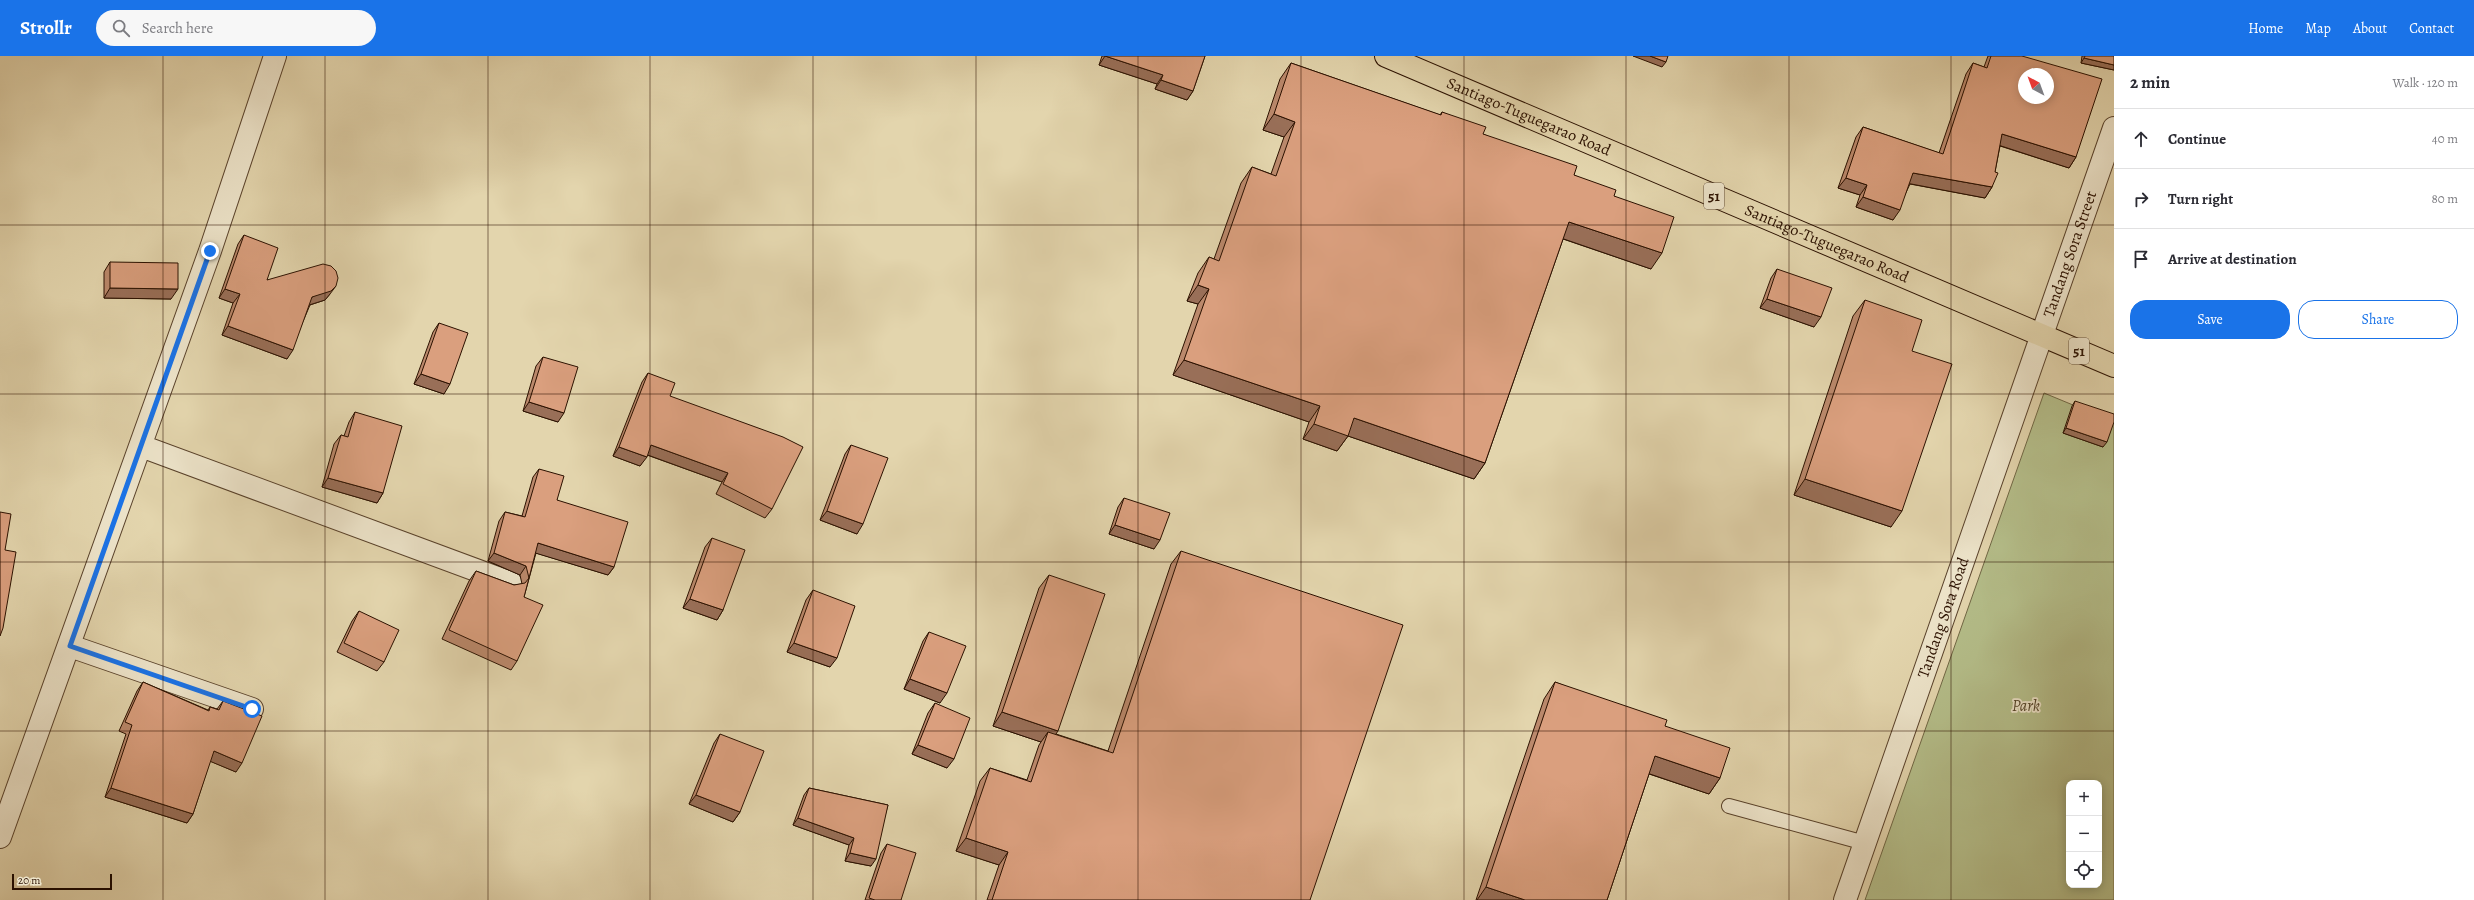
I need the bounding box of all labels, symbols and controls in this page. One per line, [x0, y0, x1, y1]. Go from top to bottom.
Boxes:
search box [96, 10, 376, 46]
text: Strollr [20, 15, 72, 41]
icon: search [110, 17, 132, 39]
text: Search here [142, 18, 213, 38]
text: Home [2248, 19, 2283, 38]
text: Map [2305, 19, 2331, 38]
text: About [2353, 19, 2387, 38]
text: Contact [2409, 19, 2454, 38]
north arrow [2018, 68, 2054, 104]
text: 2 min [2130, 71, 2170, 94]
street label: Santiago-Tuguegarao Road [1443, 72, 1614, 162]
text: Walk · 120 m [2393, 74, 2458, 91]
icon: ahead [2130, 128, 2152, 150]
text: Continue [2168, 129, 2226, 149]
text: 40 m [2432, 130, 2458, 147]
road number: 51 [1704, 183, 1724, 209]
street label: Tandang Sora Street [2038, 188, 2102, 320]
icon: right [2130, 188, 2152, 210]
text: Turn right [2168, 189, 2233, 209]
text: 80 m [2431, 190, 2458, 207]
street label: Santiago-Tuguegarao Road [1741, 199, 1913, 289]
route end [201, 242, 219, 260]
icon: arrive [2130, 248, 2152, 270]
text: Arrive at destination [2168, 249, 2297, 269]
button: Save [2130, 300, 2290, 339]
button: Share [2298, 300, 2458, 339]
road number: 51 [2069, 338, 2089, 364]
street label: Tandang Sora Road [1912, 554, 1975, 681]
park label: Park [2012, 695, 2040, 717]
route start [243, 700, 261, 718]
map controls [2066, 780, 2102, 888]
button: + [2066, 780, 2102, 816]
button: − [2066, 816, 2102, 852]
button: locate [2066, 852, 2102, 888]
scale bar [12, 872, 112, 891]
text: 20 m [18, 873, 40, 888]

